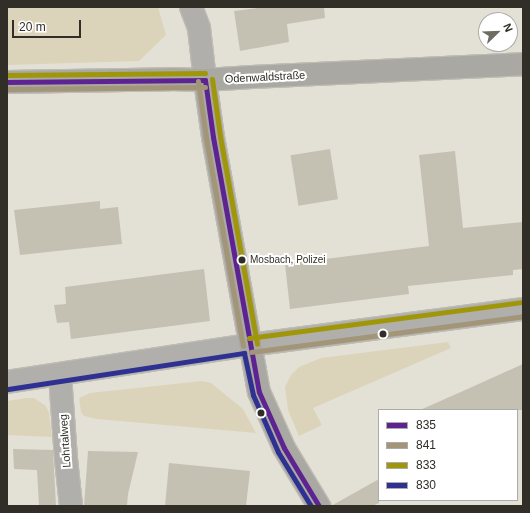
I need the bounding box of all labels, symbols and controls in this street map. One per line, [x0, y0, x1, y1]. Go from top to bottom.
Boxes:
scale bar [14, 12, 83, 38]
north arrow [478, 12, 518, 52]
text: 20 m [19, 20, 46, 34]
text: N [501, 22, 515, 34]
street label: Odenwaldstraße [224, 68, 306, 86]
place label: Mosbach, Polizei [250, 254, 326, 266]
marker: Mosbach, Polizei [237, 255, 247, 265]
unlabelled marker [378, 329, 388, 339]
unlabelled marker [256, 408, 266, 418]
legend [378, 409, 518, 501]
street label: Lohrtalweg [57, 414, 73, 468]
text: 835 [416, 418, 436, 432]
text: 841 [416, 438, 436, 452]
text: 833 [416, 458, 436, 472]
text: 830 [416, 478, 436, 492]

